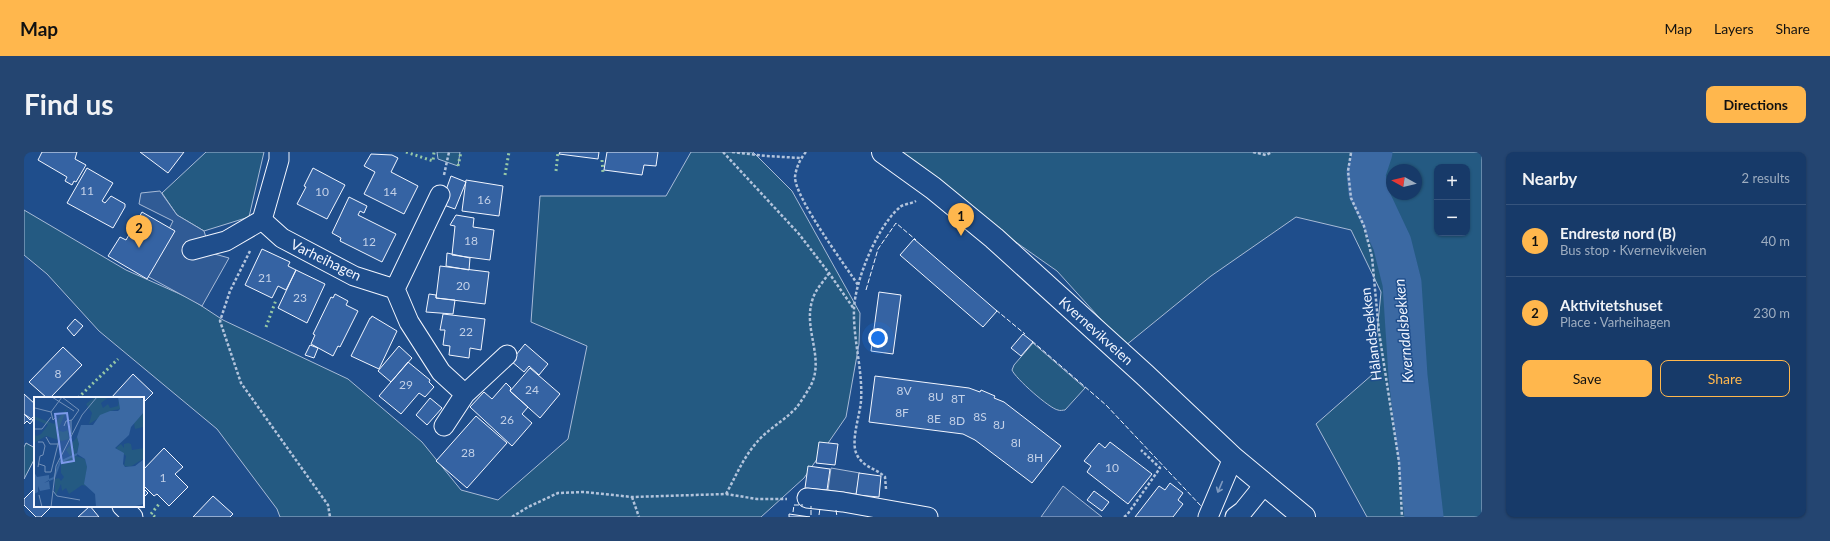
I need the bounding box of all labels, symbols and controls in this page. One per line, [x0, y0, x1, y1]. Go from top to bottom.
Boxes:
text: Map [20, 17, 58, 40]
text: Map [1664, 20, 1692, 37]
text: Layers [1714, 20, 1754, 37]
text: Share [1776, 20, 1810, 37]
button: Directions [1706, 86, 1806, 123]
text: Find us [24, 87, 114, 121]
north arrow [1386, 164, 1422, 200]
map controls [1434, 164, 1470, 236]
button: + [1434, 164, 1470, 200]
text: Nearby [1522, 168, 1577, 189]
text: 2 results [1742, 170, 1790, 186]
house number: 11 [80, 183, 94, 198]
house number: 10 [315, 184, 329, 199]
house number: 14 [383, 184, 397, 199]
house number: 16 [477, 192, 491, 207]
button: − [1434, 200, 1470, 236]
pin: 1 [948, 203, 974, 236]
pin: 2 [126, 215, 152, 248]
text: Endrestø nord (B) [1560, 224, 1676, 242]
house number: 18 [464, 233, 478, 248]
text: 1 [1531, 233, 1539, 249]
text: 40 m [1761, 233, 1790, 249]
house number: 12 [362, 234, 376, 249]
street label: Varheihagen [288, 235, 364, 284]
text: Bus stop · Kvernevikveien [1560, 242, 1707, 258]
house number: 21 [258, 270, 272, 285]
house number: 20 [456, 278, 470, 293]
water label: Kverndalsbekken [1389, 278, 1417, 384]
street label: Hålandsbekken [1356, 287, 1385, 382]
house number: 23 [293, 290, 307, 305]
street label: Kvernevikveien [1056, 293, 1137, 368]
text: Aktivitetshuset [1560, 296, 1662, 314]
text: 2 [1531, 305, 1539, 321]
text: 230 m [1753, 305, 1790, 321]
text: Place · Varheihagen [1560, 314, 1671, 330]
house number: 22 [459, 324, 473, 339]
your location [868, 328, 888, 348]
button: Save [1522, 360, 1652, 397]
button: Share [1660, 360, 1790, 397]
house number: 8 [55, 366, 62, 381]
house number: 29 [399, 377, 413, 392]
house number: 24 [525, 382, 539, 397]
house number: 8V [896, 383, 912, 398]
house number: 8U [928, 389, 944, 404]
house number: 8T [951, 391, 965, 406]
inset map [34, 397, 144, 507]
house number: 8F [895, 405, 909, 420]
house number: 8S [973, 409, 987, 424]
house number: 8E [927, 411, 941, 426]
house number: 26 [500, 412, 514, 427]
house number: 8D [949, 413, 965, 428]
house number: 8J [993, 417, 1005, 432]
house number: 8I [1011, 435, 1021, 450]
house number: 28 [461, 445, 475, 460]
house number: 8H [1027, 450, 1043, 465]
house number: 10 [1105, 460, 1119, 475]
house number: 1 [160, 470, 167, 485]
one-way arrow [1216, 481, 1223, 493]

